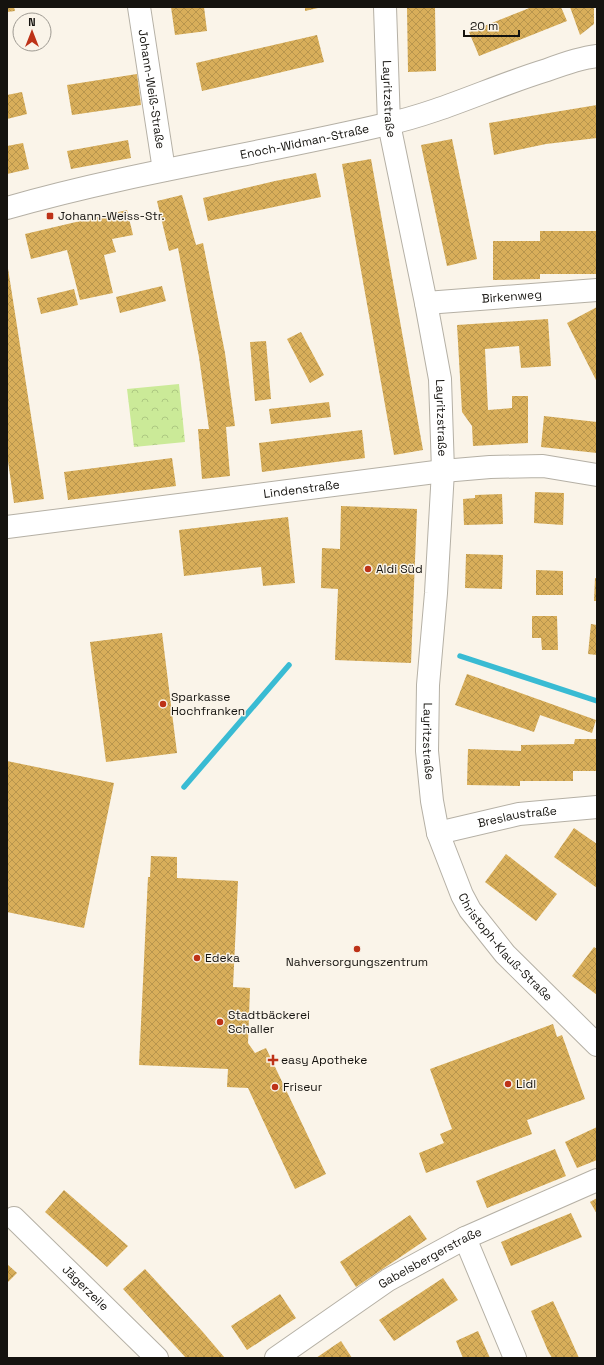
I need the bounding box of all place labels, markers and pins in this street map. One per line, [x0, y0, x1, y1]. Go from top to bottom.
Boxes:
place label: Johann-Weiss-Str. [58, 208, 165, 224]
marker: Johann-Weiss-Str. [45, 211, 55, 221]
place label: Aldi Süd [376, 561, 423, 577]
marker: Aldi Süd [363, 564, 373, 574]
place label: Sparkasse Hochfranken [171, 689, 245, 719]
marker: Sparkasse Hochfranken [158, 699, 168, 709]
marker: Nahversorgungszentrum [352, 944, 362, 954]
place label: Edeka [205, 950, 240, 966]
marker: Edeka [192, 953, 202, 963]
place label: Nahversorgungszentrum [286, 954, 428, 970]
place label: Stadtbäckerei Schaller [228, 1007, 310, 1037]
marker: Stadtbäckerei Schaller [215, 1017, 225, 1027]
place label: easy Apotheke [281, 1052, 367, 1068]
marker: easy Apotheke [268, 1055, 278, 1065]
place label: Lidl [516, 1076, 536, 1092]
place label: Friseur [283, 1079, 323, 1095]
marker: Lidl [503, 1079, 513, 1089]
marker: Friseur [270, 1082, 280, 1092]

